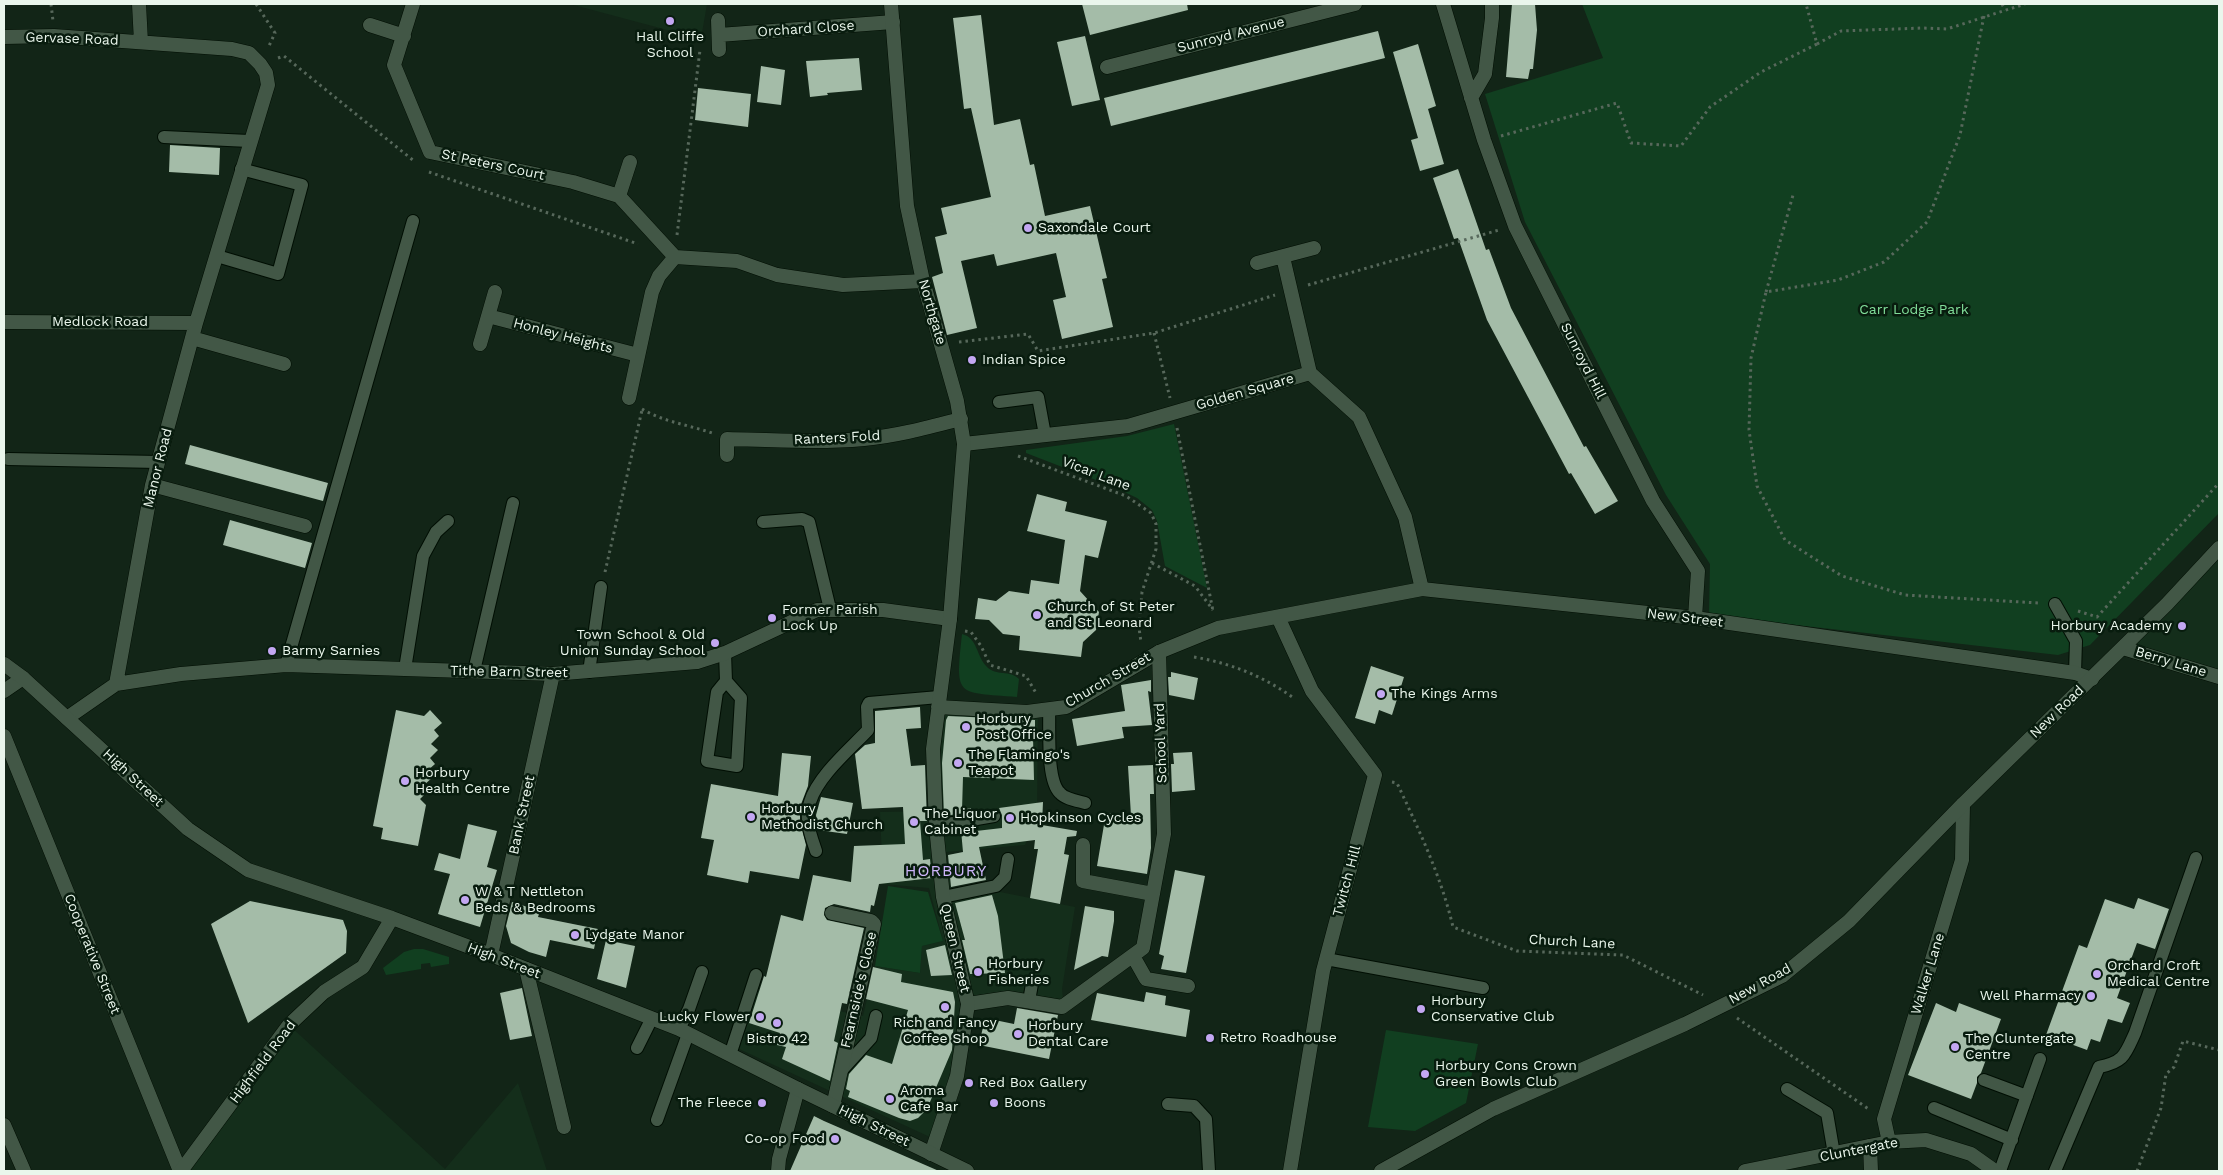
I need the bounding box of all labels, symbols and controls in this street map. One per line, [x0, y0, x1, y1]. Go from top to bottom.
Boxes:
street label: Sunroyd Avenue [1176, 14, 1286, 56]
marker: Hall Cliffe School [664, 15, 676, 27]
street label: Orchard Close [757, 17, 855, 41]
street label: Gervase Road [25, 29, 119, 49]
place label: Hall Cliffe School [636, 29, 704, 62]
street label: St Peters Court [440, 146, 546, 184]
place label: Saxondale Court [1038, 220, 1151, 236]
marker: Saxondale Court [1022, 222, 1034, 234]
street label: Northgate [915, 277, 949, 347]
park label: Carr Lodge Park [1859, 302, 1969, 318]
street label: Medlock Road [52, 314, 148, 330]
street label: Honley Heights [511, 315, 615, 357]
street label: Sunroyd Hill [1557, 320, 1609, 402]
place label: Indian Spice [982, 352, 1066, 368]
marker: Indian Spice [966, 354, 978, 366]
street label: Golden Square [1194, 370, 1296, 414]
street label: Manor Road [140, 426, 176, 510]
street label: Ranters Fold [793, 427, 881, 449]
street label: Vicar Lane [1059, 453, 1133, 495]
place label: Church of St Peter and St Leonard [1047, 599, 1175, 632]
place label: Former Parish Lock Up [782, 602, 878, 634]
street label: New Street [1646, 605, 1724, 631]
marker: Church of St Peter and St Leonard [1031, 609, 1043, 621]
marker: Former Parish Lock Up [766, 612, 778, 624]
place label: Horbury Academy [2050, 618, 2172, 634]
marker: Horbury Academy [2176, 620, 2188, 632]
place label: Town School & Old Union Sunday School [560, 627, 705, 660]
marker: Town School & Old Union Sunday School [709, 637, 721, 649]
place label: Barmy Sarnies [282, 643, 380, 659]
street label: Berry Lane [2133, 643, 2209, 681]
marker: Barmy Sarnies [266, 645, 278, 657]
street label: Church Street [1062, 649, 1154, 711]
street label: Tithe Barn Street [450, 663, 568, 681]
street label: New Road [2026, 682, 2088, 742]
place label: The Kings Arms [1391, 686, 1498, 702]
marker: The Kings Arms [1375, 688, 1387, 700]
street label: School Yard [1151, 703, 1171, 783]
place label: Horbury Post Office [976, 711, 1052, 744]
marker: Horbury Post Office [960, 721, 972, 733]
street label: High Street [99, 746, 167, 810]
place label: The Flamingo's Teapot [968, 747, 1070, 780]
marker: The Flamingo's Teapot [952, 757, 964, 769]
place label: Horbury Health Centre [415, 765, 510, 798]
street label: Bank Street [505, 774, 539, 856]
marker: Horbury Health Centre [399, 775, 411, 787]
place label: Horbury Methodist Church [761, 801, 883, 834]
place label: The Liquor Cabinet [924, 806, 997, 839]
place label: Hopkinson Cycles [1020, 810, 1141, 826]
marker: Horbury Methodist Church [745, 811, 757, 823]
marker: Hopkinson Cycles [1004, 812, 1016, 824]
marker: The Liquor Cabinet [908, 816, 920, 828]
street label: Twitch Hill [1329, 844, 1365, 918]
district label: HORBURY [904, 861, 988, 881]
place label: W & T Nettleton Beds & Bedrooms [475, 884, 596, 916]
street label: Cooperative Street [60, 891, 124, 1017]
marker: W & T Nettleton Beds & Bedrooms [459, 894, 471, 906]
street label: Queen Street [937, 902, 973, 994]
place label: Lydgate Manor [585, 927, 684, 943]
marker: Lydgate Manor [569, 929, 581, 941]
street label: Fearnside's Close [837, 930, 881, 1050]
street label: Church Lane [1528, 931, 1616, 953]
street label: Walker Lane [1908, 931, 1948, 1017]
street label: High Street [465, 939, 543, 983]
place label: Horbury Fisheries [988, 956, 1049, 989]
place label: Orchard Croft Medical Centre [2107, 958, 2210, 990]
street label: New Road [1726, 960, 1794, 1008]
marker: Horbury Fisheries [972, 966, 984, 978]
marker: Orchard Croft Medical Centre [2091, 968, 2103, 980]
place label: Well Pharmacy [1980, 988, 2081, 1004]
marker: Well Pharmacy [2085, 990, 2097, 1002]
place label: Horbury Conservative Club [1431, 993, 1555, 1026]
marker: Rich and Fancy Coffee Shop [939, 1001, 951, 1013]
marker: Horbury Conservative Club [1415, 1003, 1427, 1015]
place label: Lucky Flower [659, 1009, 750, 1025]
marker: Lucky Flower [754, 1011, 766, 1023]
place label: Rich and Fancy Coffee Shop [893, 1015, 997, 1048]
street label: Highfield Road [226, 1017, 300, 1107]
marker: Bistro 42 [771, 1017, 783, 1029]
place label: Horbury Dental Care [1028, 1018, 1109, 1050]
marker: Horbury Dental Care [1012, 1028, 1024, 1040]
place label: Retro Roadhouse [1220, 1030, 1337, 1046]
place label: Bistro 42 [746, 1031, 808, 1047]
place label: The Cluntergate Centre [1965, 1031, 2074, 1064]
marker: Retro Roadhouse [1204, 1032, 1216, 1044]
marker: The Cluntergate Centre [1949, 1041, 1961, 1053]
place label: Horbury Cons Crown Green Bowls Club [1435, 1058, 1577, 1090]
marker: Horbury Cons Crown Green Bowls Club [1419, 1068, 1431, 1080]
place label: Red Box Gallery [979, 1075, 1087, 1091]
marker: Red Box Gallery [963, 1077, 975, 1089]
place label: Aroma Cafe Bar [900, 1083, 958, 1116]
marker: Aroma Cafe Bar [884, 1093, 896, 1105]
place label: The Fleece [677, 1095, 752, 1111]
place label: Boons [1004, 1095, 1046, 1111]
marker: The Fleece [756, 1097, 768, 1109]
marker: Boons [988, 1097, 1000, 1109]
street label: High Street [836, 1102, 912, 1150]
place label: Co-op Food [745, 1131, 825, 1147]
marker: Co-op Food [829, 1133, 841, 1145]
street label: Cluntergate [1818, 1134, 1900, 1166]

